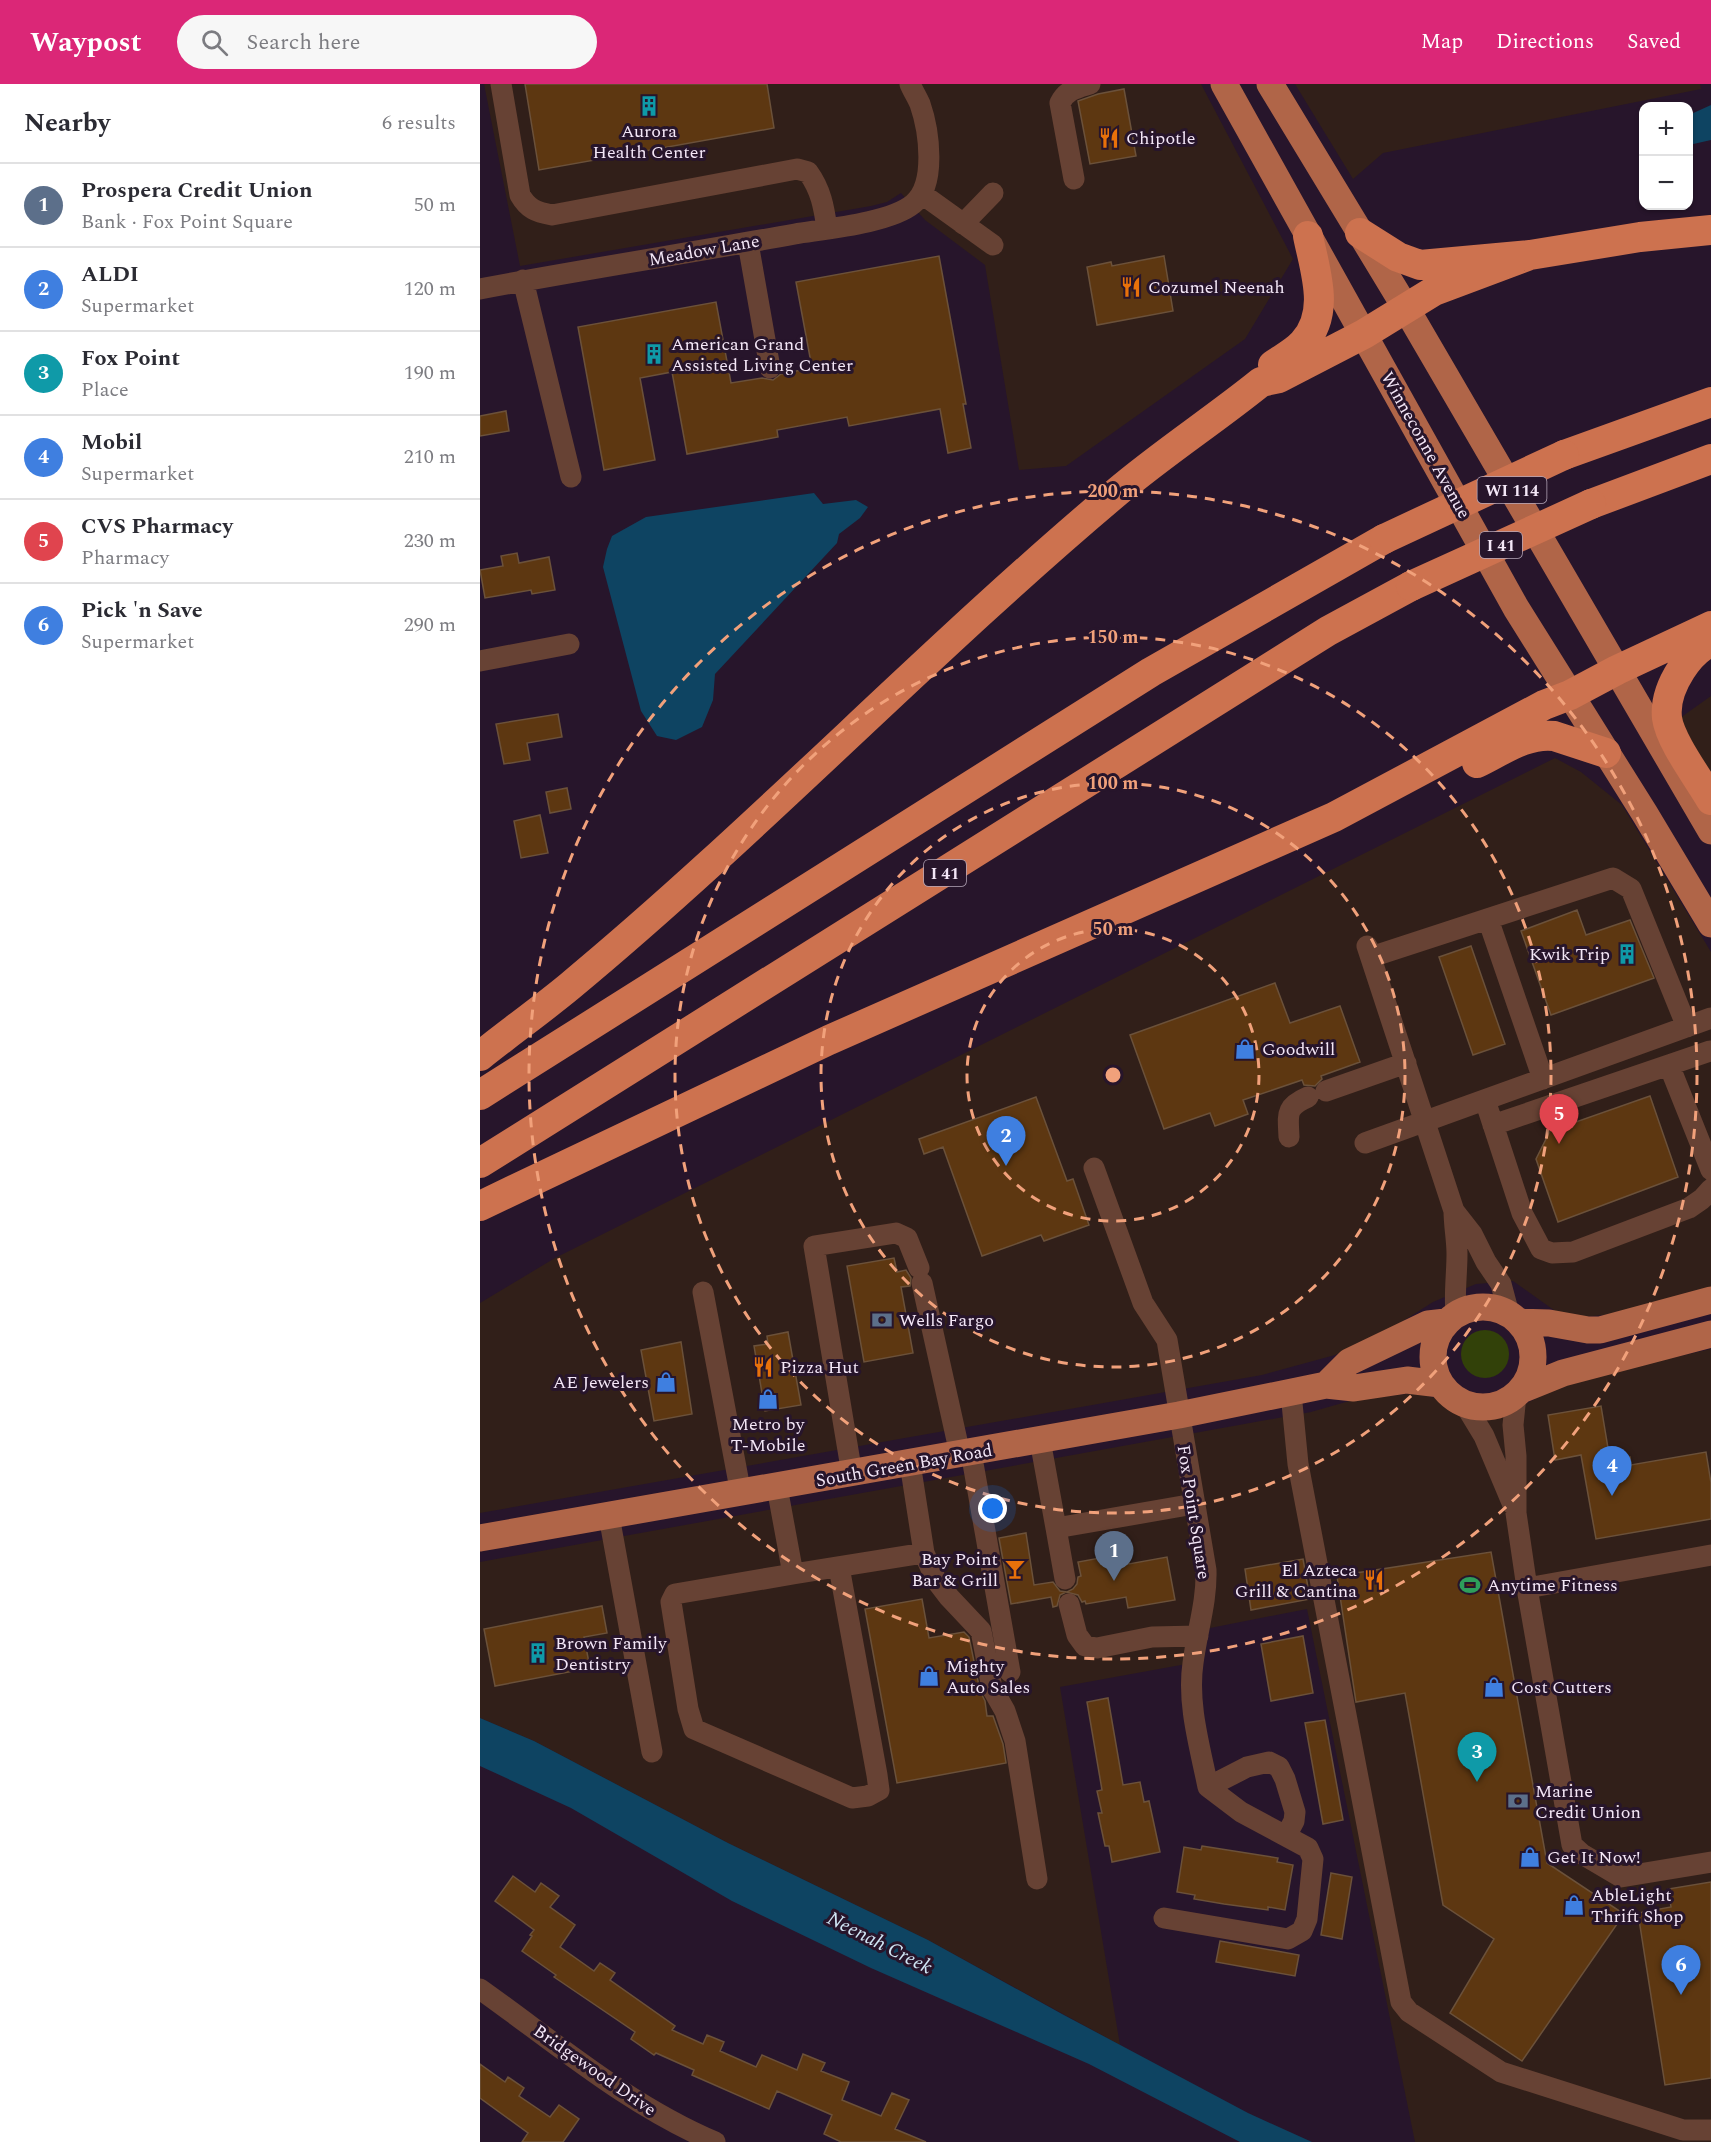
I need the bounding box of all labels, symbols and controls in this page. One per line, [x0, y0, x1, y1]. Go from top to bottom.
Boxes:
search box [177, 15, 597, 69]
text: Waypost [30, 21, 141, 64]
icon: search [198, 26, 231, 59]
text: Search here [246, 26, 361, 59]
text: Map [1421, 26, 1463, 58]
text: Directions [1496, 26, 1594, 58]
text: Saved [1627, 26, 1681, 58]
building icon: Aurora Health Center [637, 94, 661, 118]
map controls [1639, 102, 1693, 210]
button: + [1639, 102, 1693, 156]
text: Nearby [24, 103, 110, 143]
text: 6 results [382, 108, 456, 138]
place label: Aurora Health Center [592, 118, 706, 166]
place label: Chipotle [1126, 125, 1195, 152]
restaurant icon: Chipotle [1097, 126, 1121, 150]
button: − [1639, 156, 1693, 210]
text: Prospera Credit Union [81, 174, 313, 207]
text: 1 [38, 190, 49, 220]
text: 50 m [414, 190, 456, 220]
text: Bank · Fox Point Square [81, 207, 293, 237]
street label: Meadow Lane [647, 227, 762, 274]
text: ALDI [81, 258, 139, 291]
text: 2 [38, 274, 49, 304]
text: 120 m [404, 274, 456, 304]
place label: Cozumel Neenah [1148, 274, 1285, 301]
restaurant icon: Cozumel Neenah [1119, 275, 1143, 299]
text: Supermarket [81, 291, 194, 321]
place label: American Grand Assisted Living Center [671, 331, 853, 379]
text: Fox Point [81, 342, 180, 375]
building icon: American Grand Assisted Living Center [642, 342, 666, 366]
text: 3 [38, 358, 49, 388]
text: 190 m [404, 358, 456, 388]
street label: Winneconne Avenue [1374, 367, 1477, 524]
text: Place [81, 375, 129, 405]
text: Mobil [81, 426, 142, 459]
text: 4 [38, 442, 49, 472]
text: 210 m [404, 442, 456, 472]
text: Supermarket [81, 459, 194, 489]
road number: WI 114 [1478, 477, 1546, 503]
text: 200 m [1087, 478, 1139, 505]
text: CVS Pharmacy [81, 510, 233, 543]
text: 5 [38, 526, 49, 556]
text: 230 m [404, 526, 456, 556]
road number: I 41 [1480, 532, 1522, 558]
text: Pharmacy [81, 543, 169, 573]
text: Pick 'n Save [81, 594, 203, 627]
text: 6 [38, 610, 49, 640]
text: 290 m [404, 610, 456, 640]
text: 150 m [1087, 624, 1139, 651]
text: Supermarket [81, 627, 194, 657]
text: 100 m [1087, 770, 1139, 797]
road number: I 41 [924, 860, 966, 886]
text: 50 m [1093, 916, 1133, 943]
place label: Kwik Trip [1529, 941, 1610, 968]
building icon: Kwik Trip [1615, 942, 1639, 966]
place label: Goodwill [1262, 1036, 1335, 1063]
shop icon: Goodwill [1233, 1037, 1257, 1061]
centre of rings [1103, 1065, 1123, 1085]
pin: 5 [1540, 1094, 1578, 1144]
pin: 2 [986, 1116, 1026, 1166]
place label: Wells Fargo [899, 1307, 994, 1334]
bank icon: Wells Fargo [870, 1308, 894, 1332]
place label: Pizza Hut [780, 1354, 859, 1381]
restaurant icon: Pizza Hut [751, 1355, 775, 1379]
place label: AE Jewelers [553, 1369, 649, 1396]
shop icon: AE Jewelers [654, 1370, 678, 1394]
shop icon: Metro by T-Mobile [756, 1387, 780, 1411]
place label: Metro by T-Mobile [731, 1411, 806, 1459]
street label: South Green Bay Road [814, 1437, 994, 1494]
street label: Fox Point Square [1170, 1443, 1217, 1581]
pin: 4 [1592, 1446, 1632, 1496]
your location [978, 1494, 1007, 1523]
pin: 1 [1094, 1532, 1134, 1581]
place label: Bay Point Bar & Grill [912, 1546, 998, 1594]
bar icon: Bay Point Bar & Grill [1003, 1557, 1027, 1581]
place label: El Azteca Grill & Cantina [1235, 1557, 1357, 1605]
restaurant icon: El Azteca Grill & Cantina [1362, 1568, 1386, 1592]
place label: Anytime Fitness [1487, 1572, 1618, 1599]
sports icon: Anytime Fitness [1458, 1573, 1482, 1597]
place label: Brown Family Dentistry [555, 1630, 668, 1678]
building icon: Brown Family Dentistry [526, 1641, 550, 1665]
place label: Mighty Auto Sales [946, 1653, 1030, 1701]
shop icon: Mighty Auto Sales [917, 1664, 941, 1688]
place label: Cost Cutters [1511, 1674, 1612, 1701]
shop icon: Cost Cutters [1482, 1675, 1506, 1699]
pin: 3 [1458, 1732, 1496, 1782]
place label: Marine Credit Union [1535, 1778, 1641, 1826]
bank icon: Marine Credit Union [1506, 1789, 1530, 1813]
place label: Get It Now! [1547, 1844, 1640, 1871]
shop icon: Get It Now! [1518, 1845, 1542, 1869]
place label: AbleLight Thrift Shop [1591, 1882, 1683, 1930]
shop icon: AbleLight Thrift Shop [1562, 1893, 1586, 1917]
water label: Neenah Creek [822, 1903, 938, 1983]
pin: 6 [1662, 1946, 1700, 1995]
street label: Bridgewood Drive [528, 2018, 662, 2123]

